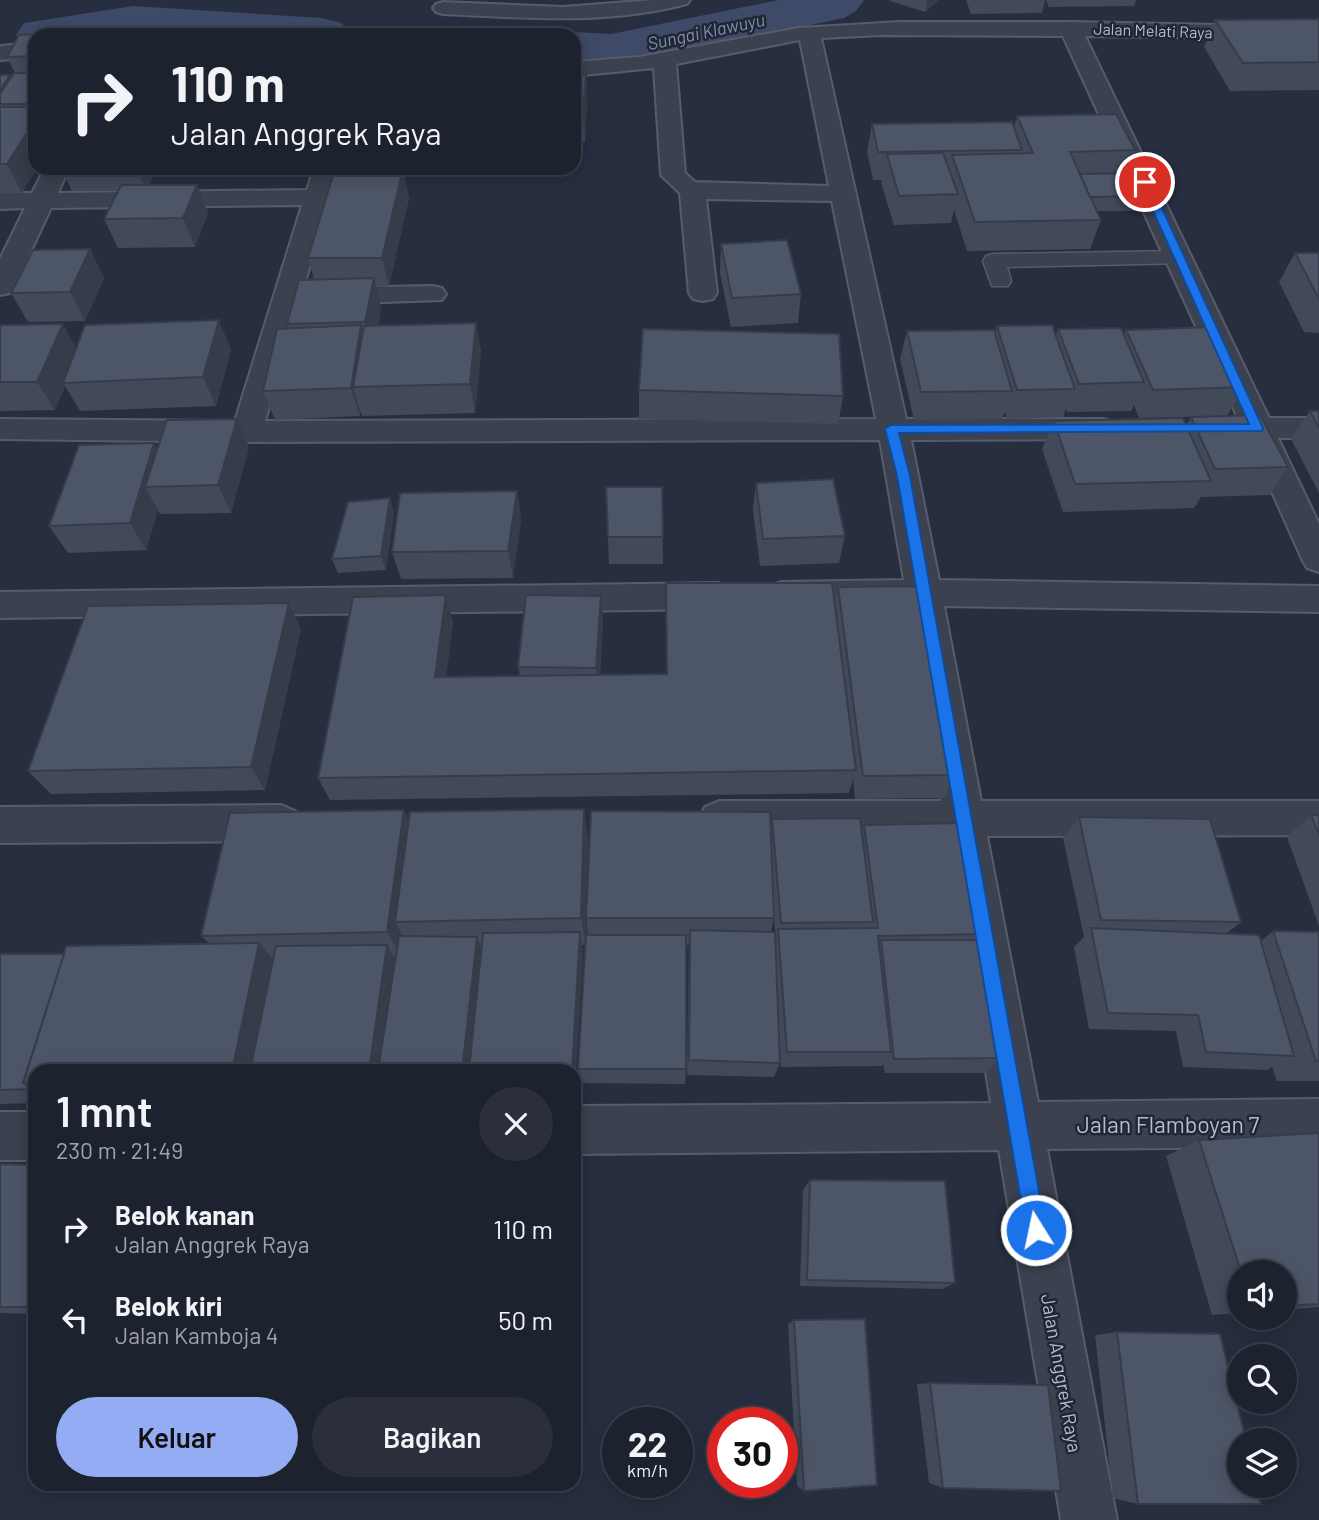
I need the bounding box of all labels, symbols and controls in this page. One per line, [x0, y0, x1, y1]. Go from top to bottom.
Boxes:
water label: Sungai Klawuyu [645, 8, 767, 54]
street label: Jalan Melati Raya [1093, 18, 1213, 42]
text: 110 m [171, 53, 285, 112]
icon: right [56, 56, 147, 147]
text: Jalan Anggrek Raya [171, 113, 442, 151]
pin [1115, 152, 1175, 212]
icon: arrive [1126, 163, 1164, 201]
text: 1 mnt [56, 1085, 153, 1135]
button: close [479, 1087, 553, 1161]
street label: Jalan Flamboyan 7 [1077, 1110, 1259, 1138]
text: 230 m · 21:49 [56, 1136, 183, 1164]
position arrow [999, 1193, 1073, 1267]
text: Belok kanan [115, 1199, 254, 1230]
icon: right [56, 1210, 94, 1248]
text: 110 m [493, 1213, 553, 1244]
text: Jalan Anggrek Raya [115, 1230, 309, 1258]
map controls [1227, 1260, 1297, 1498]
button: sound [1227, 1260, 1297, 1330]
text: Belok kiri [115, 1290, 222, 1321]
street label: Jalan Anggrek Raya [1037, 1292, 1087, 1454]
icon: left [56, 1301, 94, 1339]
text: 50 m [498, 1304, 553, 1335]
text: Jalan Kamboja 4 [115, 1321, 278, 1349]
button: search [1227, 1344, 1297, 1414]
button: Keluar [56, 1397, 298, 1477]
button: Bagikan [312, 1397, 553, 1477]
speed limit sign: 30 [707, 1407, 798, 1498]
text: 22 [628, 1422, 667, 1464]
button: layers [1227, 1428, 1297, 1498]
text: km/h [627, 1459, 668, 1481]

